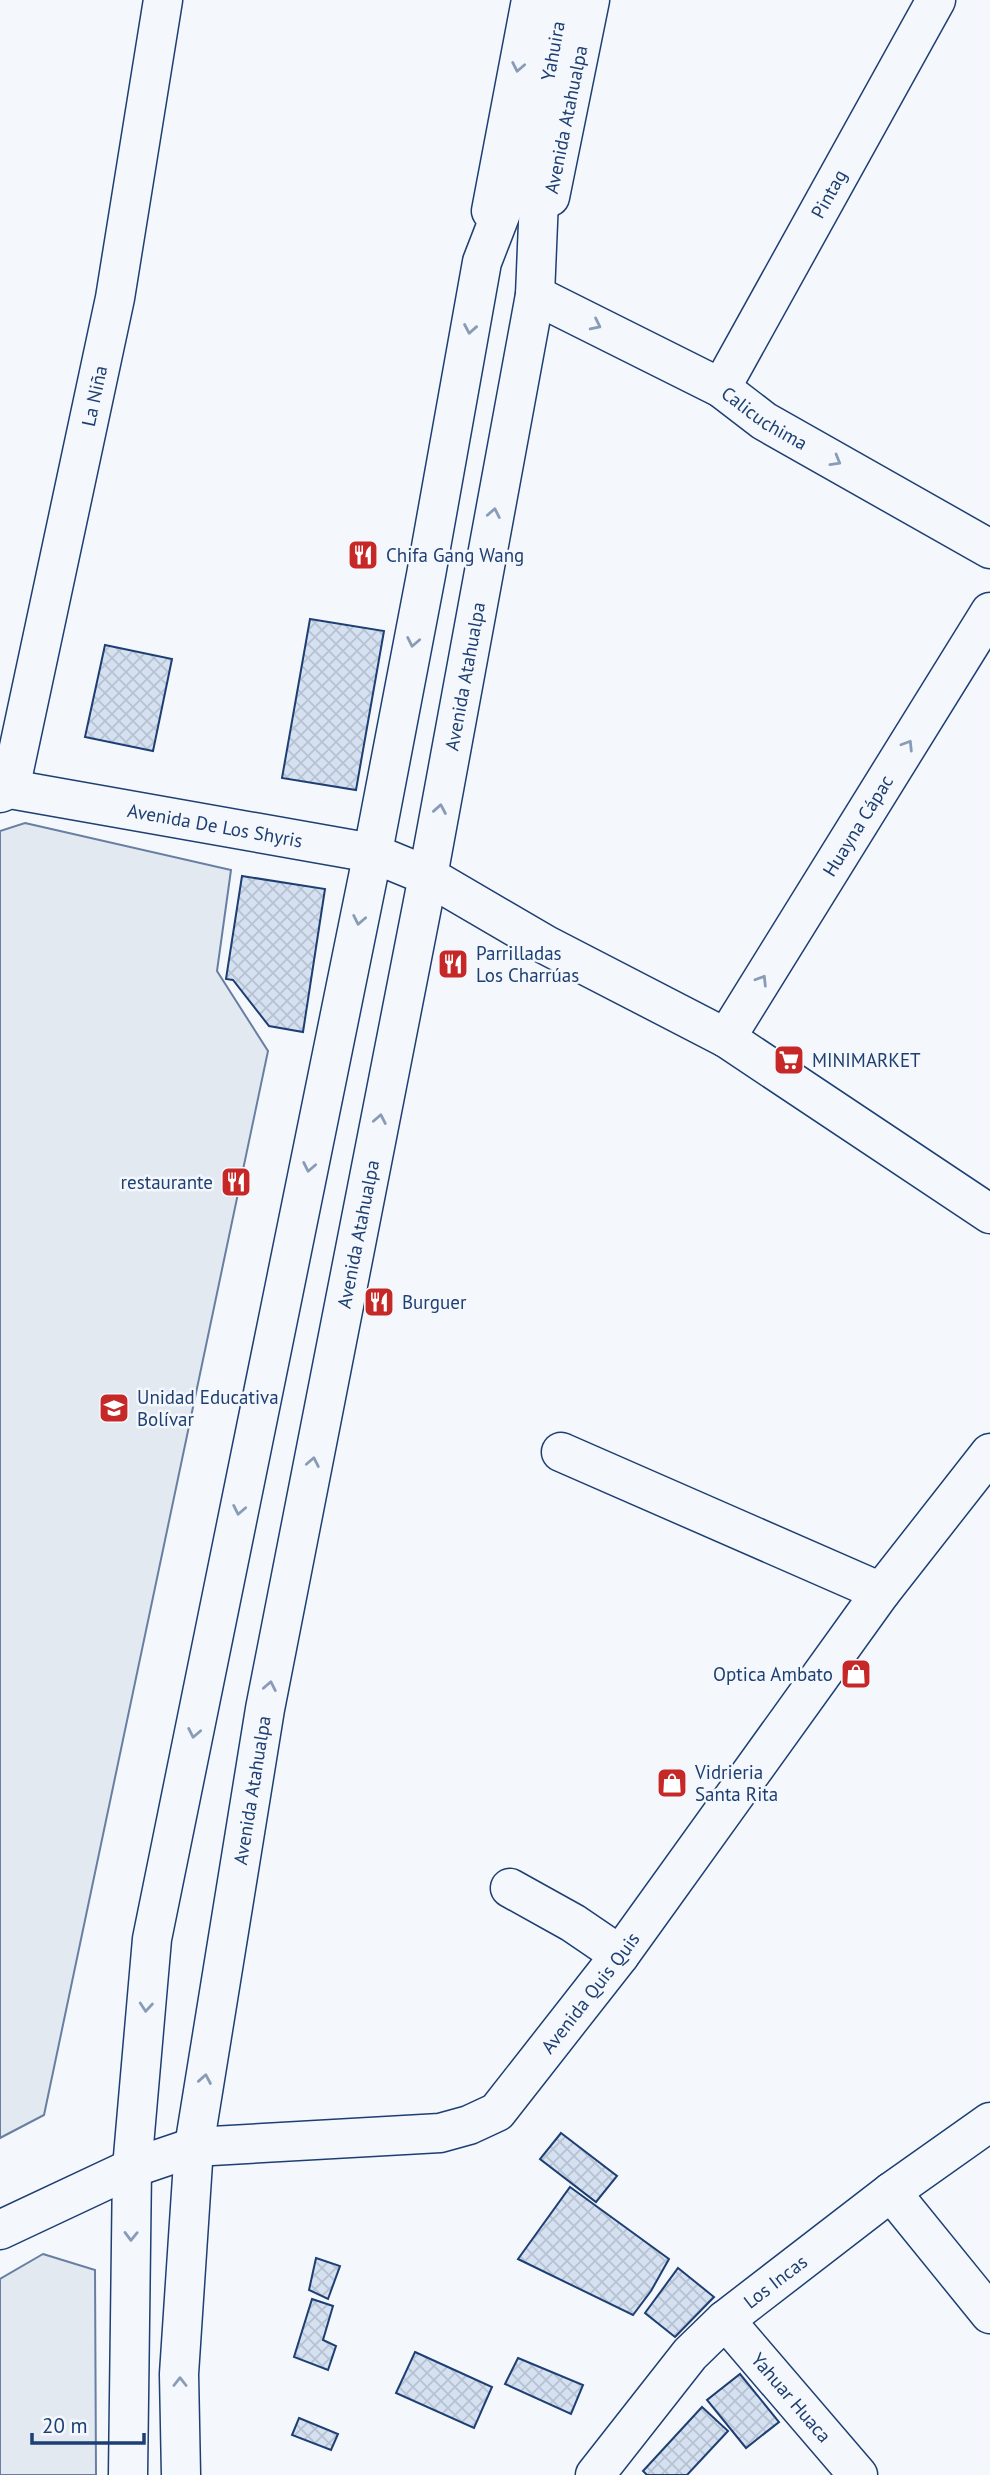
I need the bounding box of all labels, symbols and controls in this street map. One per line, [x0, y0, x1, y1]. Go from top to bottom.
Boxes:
street label: Yahuira [535, 19, 570, 83]
street label: Avenida Atahualpa [539, 43, 592, 196]
one-way arrow [511, 61, 526, 73]
street label: Pintag [805, 165, 852, 222]
one-way arrow [589, 317, 601, 331]
one-way arrow [463, 323, 478, 335]
street label: La Niña [76, 363, 112, 429]
street label: Calicuchima [717, 381, 812, 455]
one-way arrow [828, 453, 841, 466]
one-way arrow [485, 507, 500, 519]
restaurant icon: Chifa Gang Wang [346, 538, 380, 572]
place label: Chifa Gang Wang [386, 543, 524, 567]
street label: Avenida Atahualpa [439, 600, 490, 753]
one-way arrow [406, 636, 421, 648]
one-way arrow [899, 739, 912, 752]
street label: Huayna Cápac [817, 770, 898, 881]
street label: Avenida De Los Shyris [126, 798, 304, 853]
one-way arrow [432, 803, 447, 815]
one-way arrow [352, 914, 367, 926]
place label: Parrilladas Los Charrúas [476, 941, 579, 987]
restaurant icon: Parrilladas Los Charrúas [436, 947, 470, 981]
one-way arrow [753, 974, 766, 987]
supermarket icon: MINIMARKET [772, 1043, 806, 1077]
place label: MINIMARKET [812, 1048, 921, 1072]
one-way arrow [371, 1113, 386, 1125]
street label: Avenida Atahualpa [332, 1158, 384, 1311]
one-way arrow [302, 1161, 317, 1173]
restaurant icon: restaurante [219, 1165, 253, 1199]
place label: restaurante [121, 1170, 213, 1194]
restaurant icon: Burguer [362, 1285, 396, 1319]
place label: Burguer [402, 1290, 467, 1314]
place label: Unidad Educativa Bolívar [137, 1385, 279, 1431]
school or university icon: Unidad Educativa Bolívar [97, 1391, 131, 1425]
one-way arrow [305, 1456, 320, 1468]
one-way arrow [233, 1504, 248, 1516]
shop icon: Optica Ambato [839, 1657, 873, 1691]
place label: Optica Ambato [713, 1662, 833, 1686]
one-way arrow [261, 1680, 276, 1692]
street label: Avenida Atahualpa [228, 1714, 276, 1867]
one-way arrow [187, 1727, 202, 1739]
place label: Vidrieria Santa Rita [694, 1760, 778, 1806]
shop icon: Vidrieria Santa Rita [655, 1766, 689, 1800]
street label: Avenida Quis Quis [536, 1927, 645, 2058]
one-way arrow [139, 2002, 154, 2013]
one-way arrow [197, 2074, 212, 2085]
one-way arrow [123, 2231, 139, 2242]
street label: Los Incas [739, 2249, 812, 2313]
street label: Yahuar Huaca [746, 2348, 837, 2447]
one-way arrow [172, 2377, 187, 2388]
scale bar [32, 2402, 144, 2446]
text: 20 m [42, 2412, 88, 2439]

